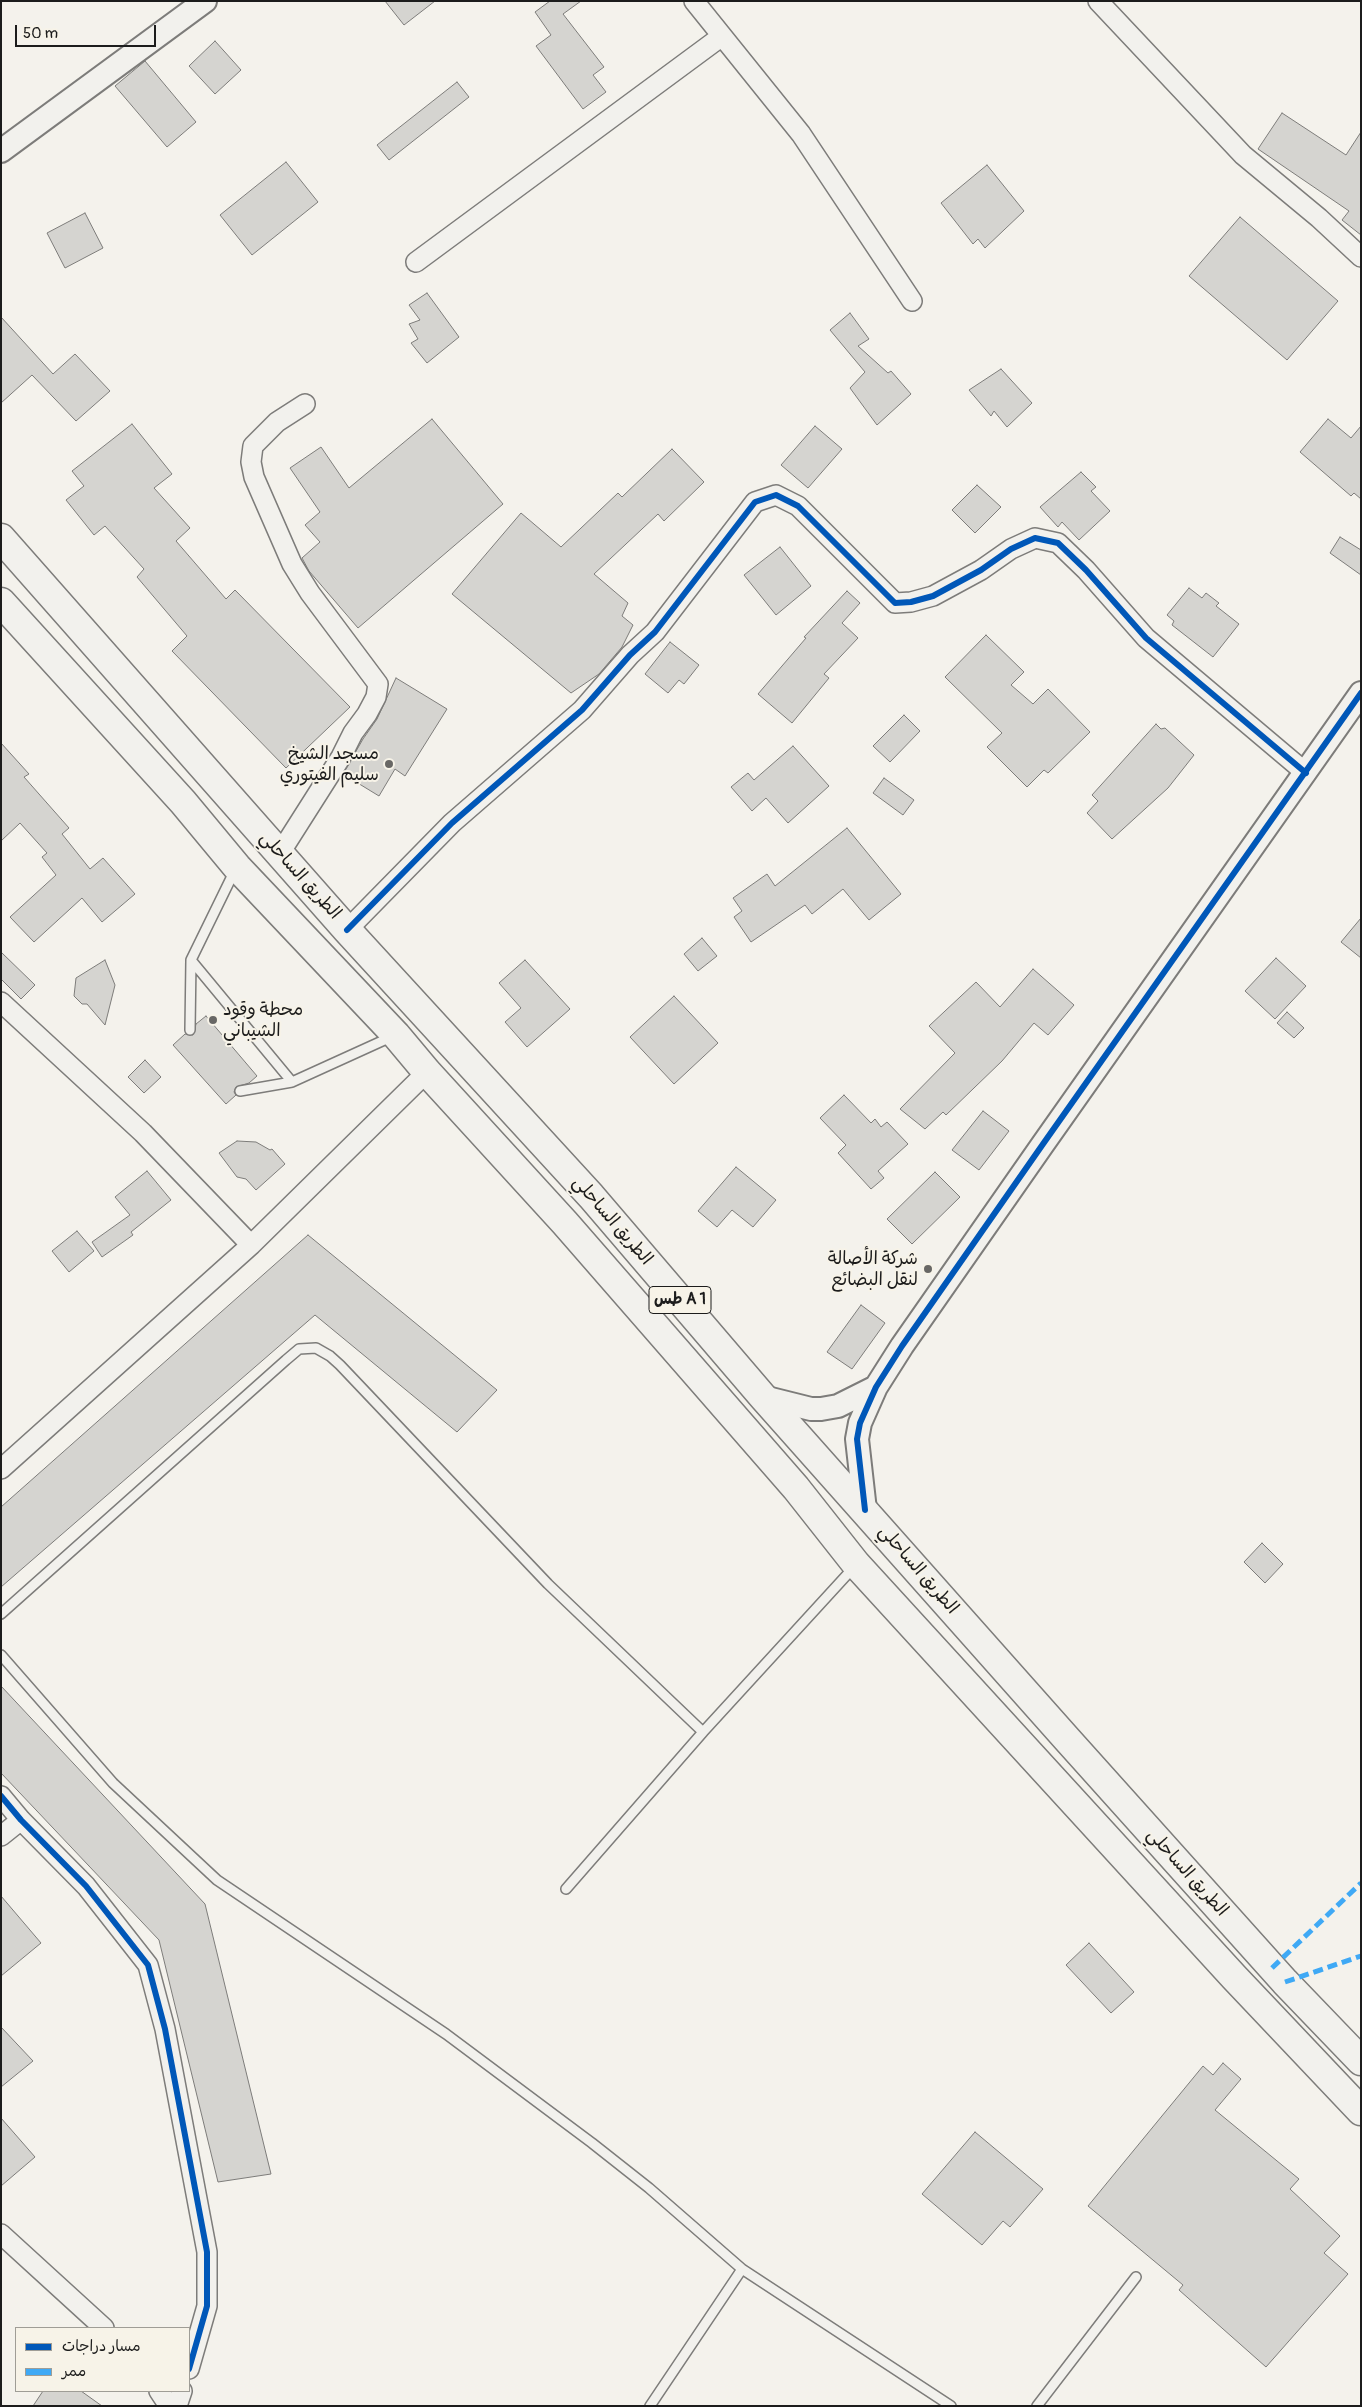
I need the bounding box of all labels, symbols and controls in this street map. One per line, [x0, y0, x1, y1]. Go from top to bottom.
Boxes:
scale bar [18, 15, 159, 47]
text: 50 m [23, 24, 58, 43]
place label: مسجد الشيخ سليم الفيتوري [280, 743, 379, 786]
marker: مسجد الشيخ سليم الفيتوري [383, 758, 395, 770]
street label: الطريق الساحلي [255, 828, 345, 924]
place label: محطة وقود الشيباني [223, 999, 303, 1042]
marker: محطة وقود الشيباني [207, 1014, 219, 1026]
street label: الطريق الساحلي [568, 1172, 656, 1270]
place label: شركة الأصالة لنقل البضائع [828, 1248, 918, 1290]
marker: شركة الأصالة لنقل البضائع [922, 1263, 934, 1275]
road number: طس A 1 [649, 1286, 711, 1314]
street label: الطريق الساحلي [874, 1521, 962, 1619]
street label: الطريق الساحلي [1142, 1825, 1232, 1921]
legend [15, 2327, 190, 2392]
text: مسار دراجات [62, 2337, 141, 2356]
text: ممر [62, 2362, 86, 2381]

